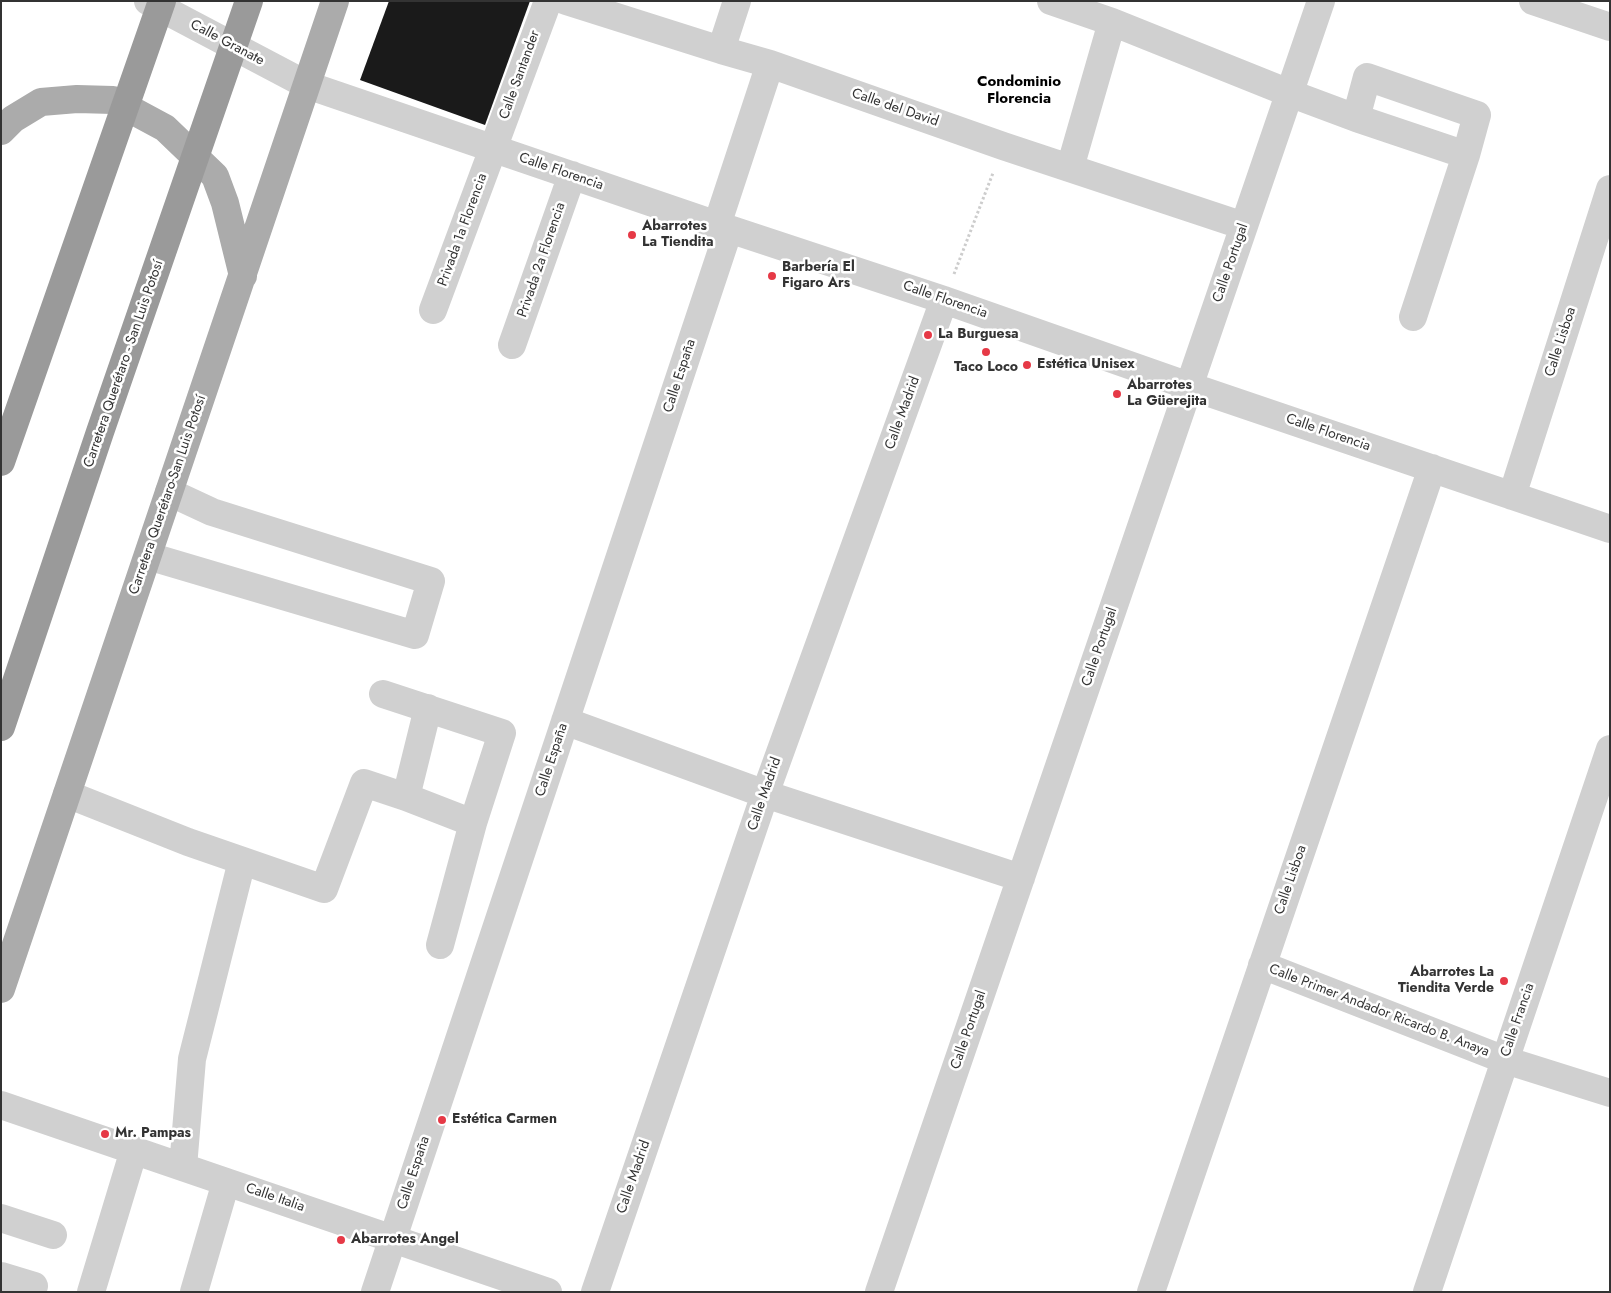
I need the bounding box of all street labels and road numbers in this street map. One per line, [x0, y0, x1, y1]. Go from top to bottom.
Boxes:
street label: Calle Granate [187, 17, 267, 69]
street label: Calle Santander [496, 28, 544, 122]
street label: Calle del David [849, 85, 941, 131]
street label: Calle Florencia [517, 150, 605, 194]
street label: Privada 1a Florencia [435, 171, 491, 289]
street label: Privada 2a Florencia [514, 200, 570, 320]
street label: Calle Portugal [1210, 221, 1252, 305]
street label: Carretera Querétaro - San Luis Potosí [81, 258, 167, 470]
street label: Calle Florencia [901, 278, 989, 322]
street label: Calle Lisboa [1542, 305, 1580, 379]
street label: Calle España [660, 337, 700, 415]
street label: Calle Madrid [882, 374, 924, 452]
street label: Carretera Querétaro-San Luis Potosí [126, 393, 210, 597]
street label: Calle Florencia [1284, 411, 1372, 455]
street label: Calle Portugal [1079, 605, 1121, 689]
street label: Calle España [532, 721, 572, 799]
street label: Calle Madrid [745, 755, 785, 833]
street label: Calle Lisboa [1271, 843, 1311, 917]
street label: Calle Primer Andador Ricardo B. Anaya [1266, 961, 1492, 1061]
street label: Calle Francia [1498, 981, 1538, 1059]
street label: Calle Portugal [948, 988, 990, 1072]
street label: Calle España [394, 1134, 434, 1212]
street label: Calle Madrid [614, 1138, 654, 1216]
street label: Calle Italia [243, 1180, 307, 1216]

